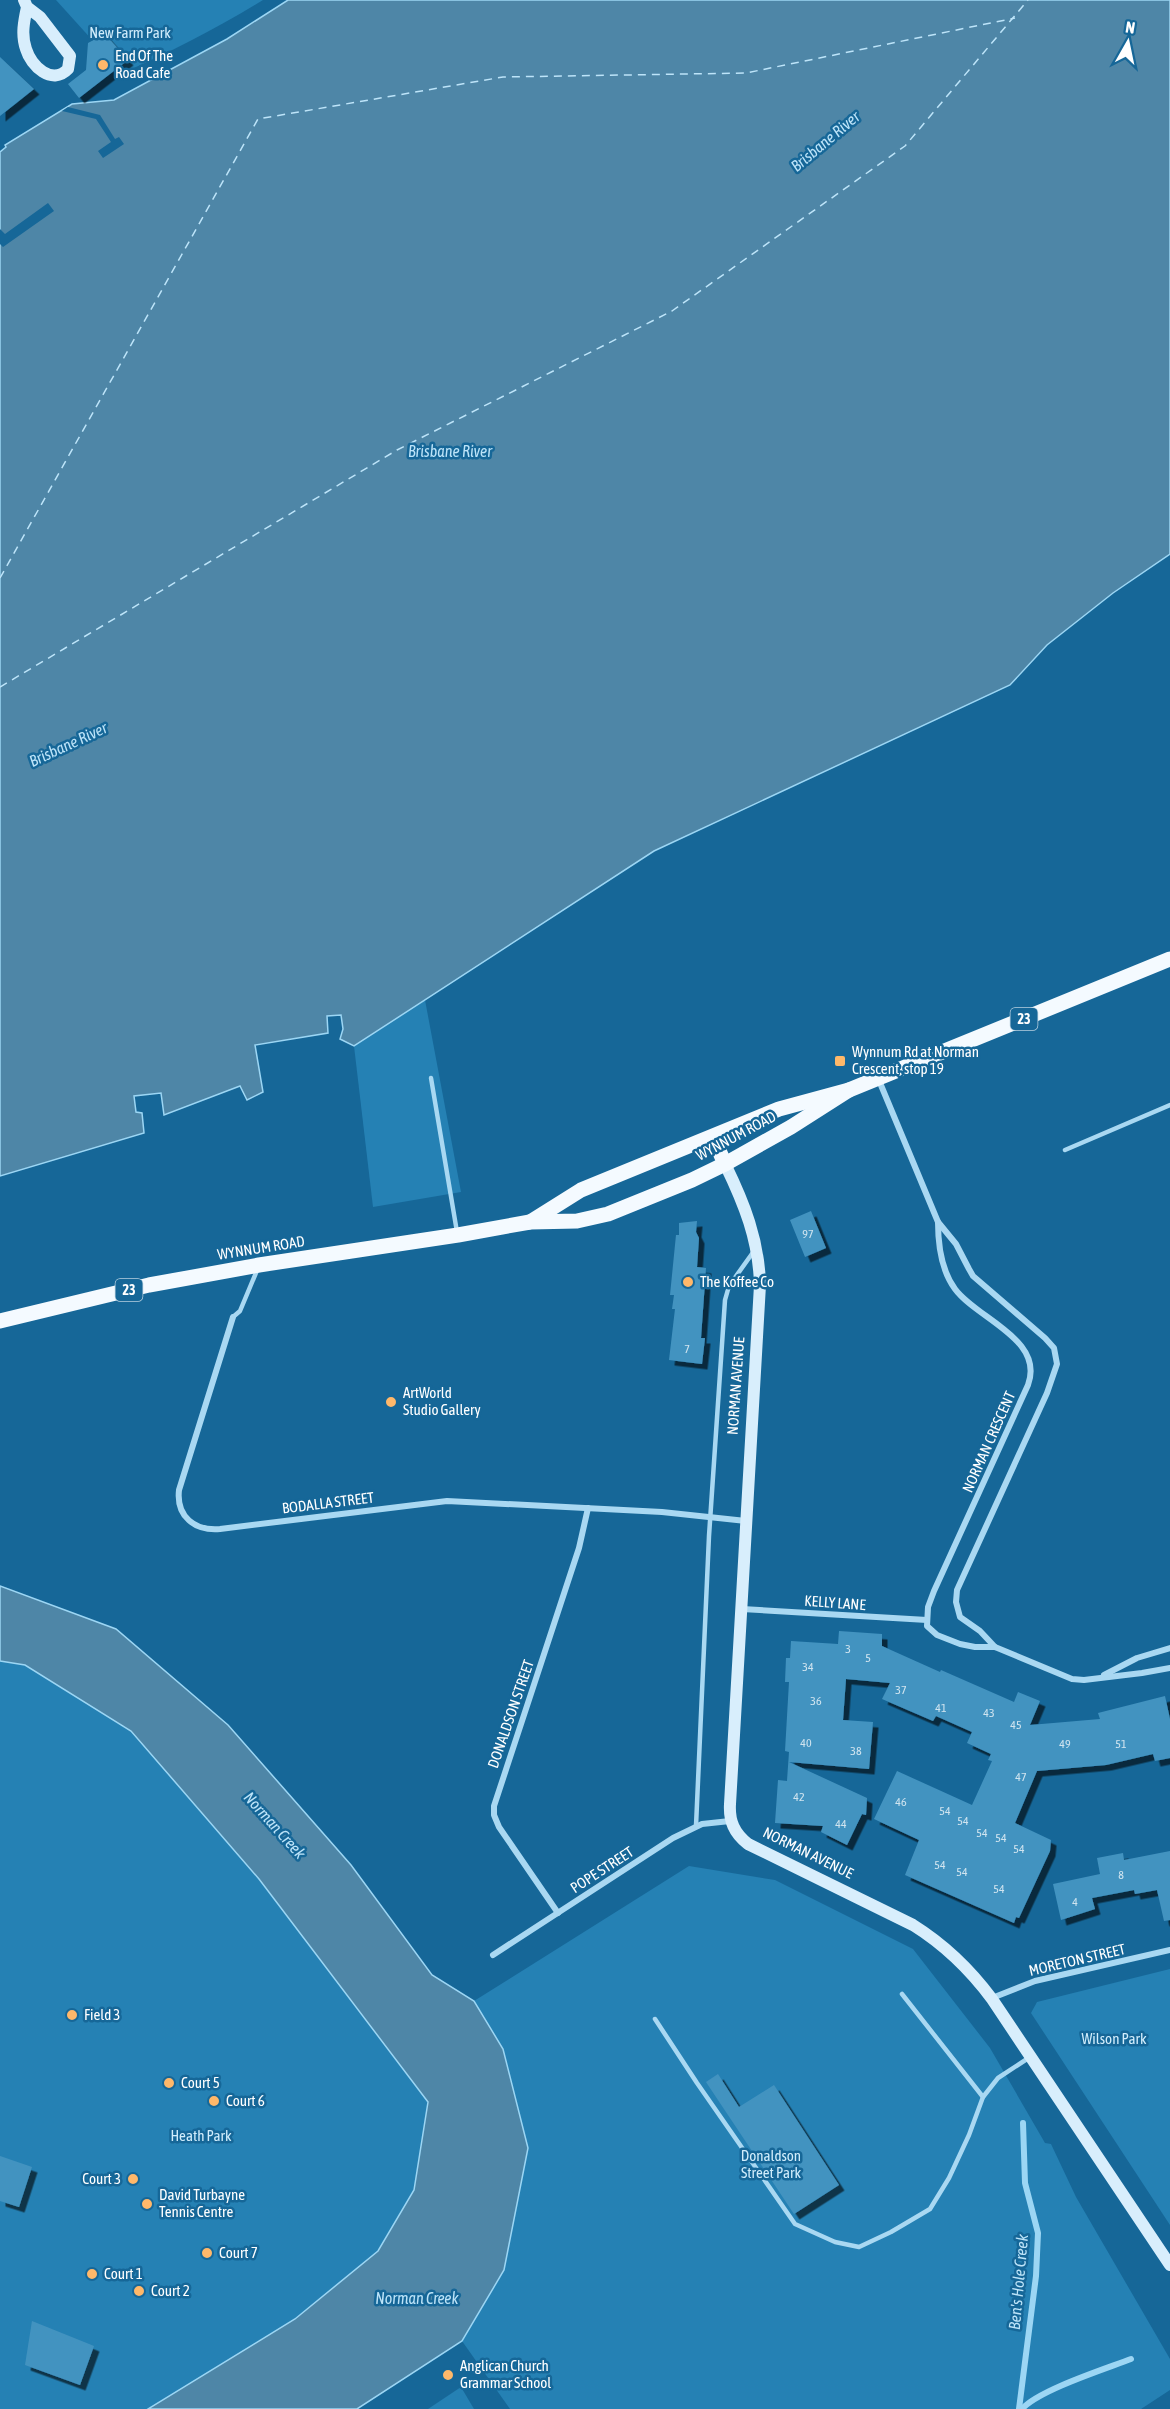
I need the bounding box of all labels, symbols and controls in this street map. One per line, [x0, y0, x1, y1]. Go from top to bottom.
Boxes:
north arrow [1098, 12, 1158, 72]
text: N [1124, 18, 1136, 37]
park label: New Farm Park [89, 24, 171, 41]
place label: End Of The Road Cafe [115, 47, 173, 81]
marker: End Of The Road Cafe [96, 58, 110, 72]
water label: Brisbane River [787, 106, 864, 175]
water label: Brisbane River [408, 442, 493, 460]
water label: Brisbane River [26, 718, 111, 770]
road number: 23 [1010, 1008, 1038, 1030]
place label: Wynnum Rd at Norman Crescent, stop 19 [852, 1043, 979, 1077]
marker: Wynnum Rd at Norman Crescent, stop 19 [833, 1054, 847, 1068]
street label: WYNNUM ROAD [693, 1107, 779, 1164]
house number: 97 [802, 1227, 814, 1241]
street label: WYNNUM ROAD [216, 1232, 306, 1263]
place label: The Koffee Co [700, 1273, 774, 1290]
marker: The Koffee Co [681, 1275, 695, 1289]
road number: 23 [116, 1279, 142, 1301]
street label: NORMAN AVENUE [724, 1336, 747, 1436]
house number: 7 [684, 1342, 690, 1356]
place label: ArtWorld Studio Gallery [403, 1384, 481, 1418]
street label: NORMAN CRESCENT [959, 1388, 1019, 1495]
marker: ArtWorld Studio Gallery [384, 1395, 398, 1409]
street label: BODALLA STREET [281, 1488, 375, 1517]
street label: KELLY LANE [804, 1592, 867, 1613]
house number: 3 [845, 1642, 851, 1656]
house number: 5 [865, 1651, 871, 1665]
street label: DONALDSON STREET [484, 1657, 537, 1770]
house number: 34 [802, 1660, 814, 1674]
house number: 37 [895, 1683, 907, 1697]
house number: 36 [810, 1694, 822, 1708]
house number: 41 [935, 1701, 947, 1715]
house number: 43 [983, 1706, 995, 1720]
house number: 45 [1010, 1718, 1022, 1732]
house number: 40 [800, 1736, 812, 1750]
house number: 49 [1059, 1737, 1071, 1751]
house number: 51 [1115, 1737, 1127, 1751]
house number: 38 [850, 1744, 862, 1758]
house number: 47 [1015, 1770, 1027, 1784]
water label: Norman Creek [240, 1788, 310, 1863]
house number: 42 [793, 1790, 805, 1804]
house number: 46 [895, 1795, 907, 1809]
house number: 54 [939, 1804, 951, 1818]
house number: 54 [957, 1814, 969, 1828]
house number: 44 [835, 1817, 847, 1831]
street label: NORMAN AVENUE [760, 1823, 857, 1882]
house number: 54 [976, 1826, 988, 1840]
house number: 54 [995, 1831, 1007, 1845]
house number: 54 [1013, 1842, 1025, 1856]
street label: POPE STREET [567, 1843, 637, 1896]
house number: 54 [934, 1858, 946, 1872]
house number: 54 [956, 1865, 968, 1879]
house number: 8 [1118, 1868, 1124, 1882]
house number: 54 [993, 1882, 1005, 1896]
house number: 4 [1072, 1895, 1078, 1909]
street label: MORETON STREET [1027, 1940, 1127, 1979]
place label: Field 3 [84, 2006, 120, 2023]
marker: Field 3 [65, 2008, 79, 2022]
park label: Wilson Park [1081, 2030, 1147, 2047]
place label: Court 5 [181, 2074, 220, 2091]
marker: Court 5 [162, 2076, 176, 2090]
place label: Court 6 [226, 2092, 265, 2109]
marker: Court 6 [207, 2094, 221, 2108]
park label: Heath Park [170, 2127, 232, 2144]
park label: Donaldson Street Park [741, 2147, 801, 2181]
place label: Court 3 [82, 2170, 121, 2187]
marker: Court 3 [126, 2172, 140, 2186]
place label: David Turbayne Tennis Centre [159, 2186, 245, 2220]
marker: David Turbayne Tennis Centre [140, 2197, 154, 2211]
water label: Ben's Hole Creek [1005, 2233, 1031, 2330]
place label: Court 7 [219, 2244, 258, 2261]
marker: Court 7 [200, 2246, 214, 2260]
place label: Court 1 [104, 2265, 143, 2282]
marker: Court 1 [85, 2267, 99, 2281]
place label: Court 2 [151, 2282, 190, 2299]
marker: Court 2 [132, 2284, 146, 2298]
water label: Norman Creek [375, 2289, 460, 2307]
place label: Anglican Church Grammar School [460, 2357, 551, 2391]
marker: Anglican Church Grammar School [441, 2368, 455, 2382]

